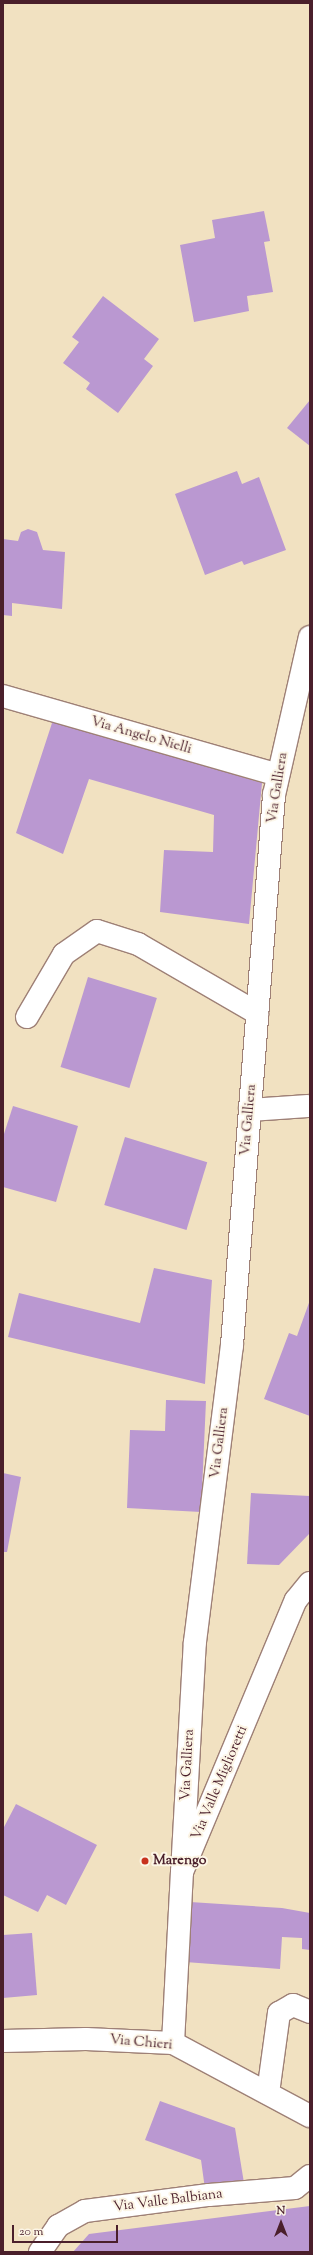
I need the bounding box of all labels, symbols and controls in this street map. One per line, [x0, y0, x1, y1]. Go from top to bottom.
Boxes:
street label: Via Angelo Nielli [89, 714, 193, 758]
street label: Via Galliera [264, 751, 292, 825]
street label: Via Galliera [238, 1084, 260, 1156]
street label: Via Galliera [207, 1406, 233, 1480]
street label: Via Valle Miglioretti [188, 1723, 252, 1843]
street label: Via Galliera [178, 1729, 198, 1801]
place label: Marengo [153, 1853, 206, 1869]
marker: Marengo [140, 1856, 150, 1866]
street label: Via Chieri [109, 2032, 173, 2054]
street label: Via Valle Balbiana [112, 2186, 224, 2216]
north arrow [261, 2203, 301, 2243]
text: N [277, 2203, 285, 2219]
scale bar [14, 2217, 120, 2243]
text: 20 m [19, 2223, 43, 2241]

